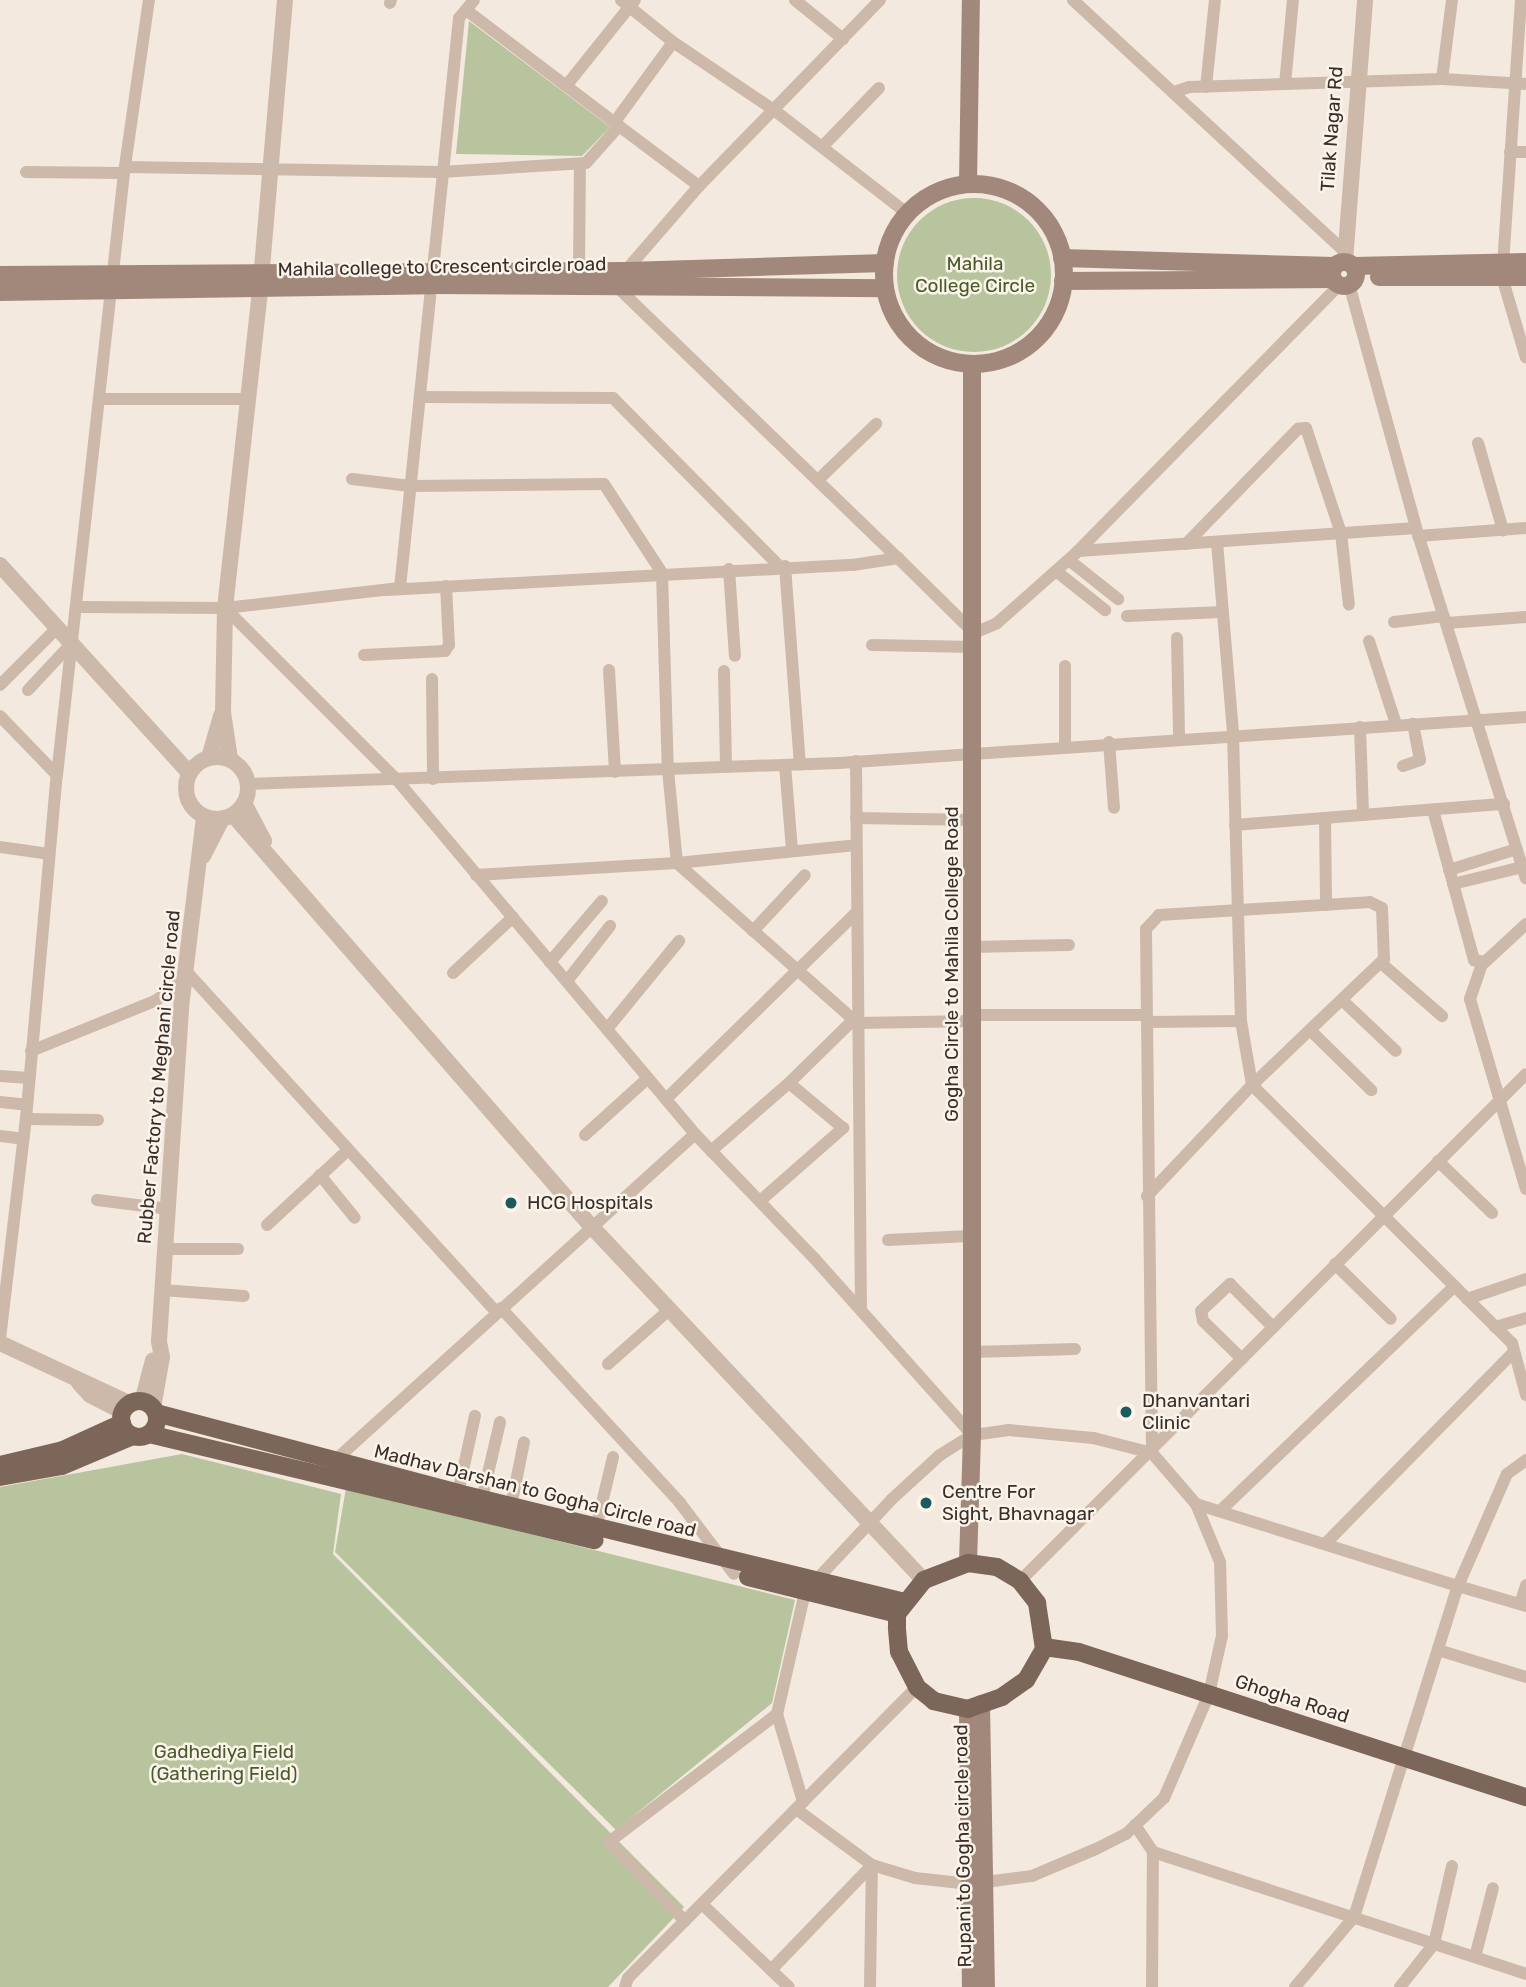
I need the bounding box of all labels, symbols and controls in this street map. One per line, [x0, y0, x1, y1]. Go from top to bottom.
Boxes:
street label: Tilak Nagar Rd [1316, 65, 1348, 193]
street label: Mahila college to Crescent circle road [277, 253, 607, 281]
park label: Mahila College Circle [915, 253, 1035, 297]
street label: Gogha Circle to Mahila College Road [941, 806, 963, 1122]
street label: Rubber Factory to Meghani circle road [133, 908, 185, 1246]
place label: HCG Hospitals [527, 1192, 653, 1214]
marker: HCG Hospitals [501, 1193, 521, 1213]
place label: Dhanvantari Clinic [1142, 1390, 1250, 1434]
marker: Dhanvantari Clinic [1116, 1402, 1136, 1422]
street label: Madhav Darshan to Gogha Circle road [371, 1440, 699, 1542]
place label: Centre For Sight, Bhavnagar [942, 1481, 1094, 1525]
marker: Centre For Sight, Bhavnagar [916, 1493, 936, 1513]
street label: Ghogha Road [1232, 1670, 1352, 1728]
street label: Rupani to Gogha circle road [949, 1724, 977, 1968]
park label: Gadhediya Field (Gathering Field) [151, 1741, 297, 1785]

